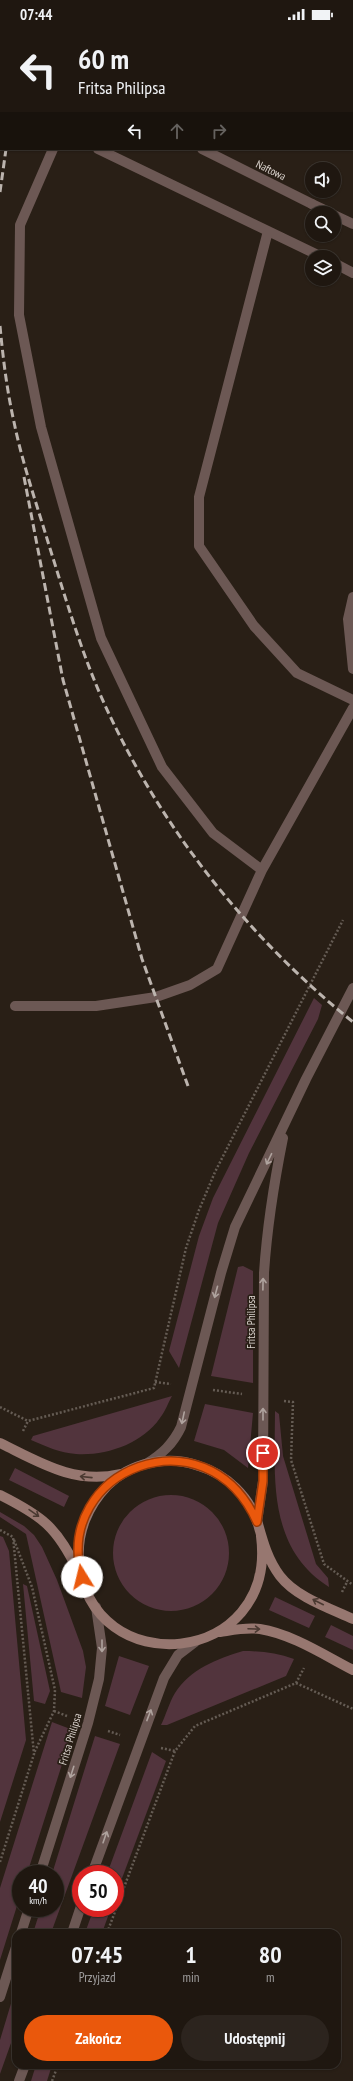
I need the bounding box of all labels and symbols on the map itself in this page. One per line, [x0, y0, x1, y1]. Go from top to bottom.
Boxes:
street label: Naftowa [254, 157, 288, 183]
one-way arrow [265, 1152, 272, 1164]
one-way arrow [260, 1278, 267, 1291]
one-way arrow [212, 1285, 219, 1298]
street label: Fritsa Philipsa [244, 1295, 258, 1349]
one-way arrow [259, 1408, 267, 1421]
one-way arrow [179, 1411, 187, 1424]
pin [246, 1436, 280, 1470]
one-way arrow [79, 1473, 92, 1481]
one-way arrow [29, 1509, 40, 1517]
position arrow [61, 1556, 103, 1598]
one-way arrow [312, 1597, 324, 1605]
one-way arrow [247, 1625, 260, 1633]
one-way arrow [98, 1639, 105, 1652]
one-way arrow [146, 1709, 154, 1721]
street label: Fritsa Philipsa [55, 1711, 85, 1767]
one-way arrow [68, 1765, 75, 1778]
one-way arrow [102, 1832, 110, 1844]
speed limit sign: 50 [72, 1865, 124, 1917]

